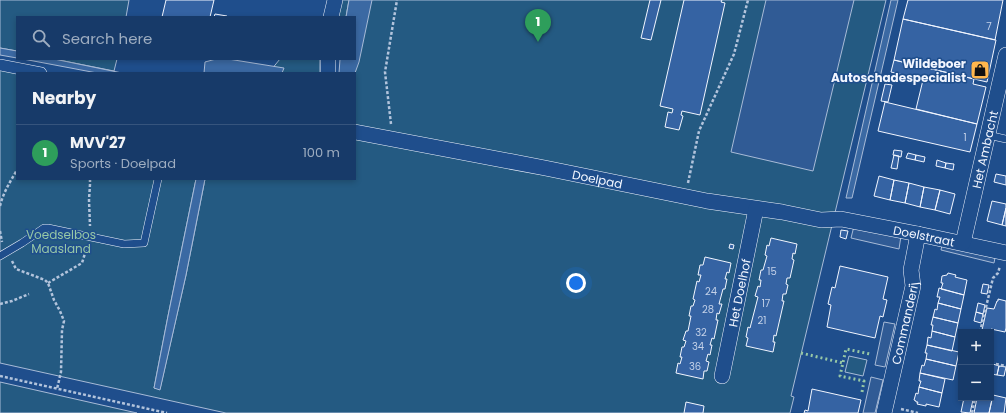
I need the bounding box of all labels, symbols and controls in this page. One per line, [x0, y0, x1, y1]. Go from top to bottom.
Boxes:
pin: 1 [525, 9, 551, 42]
search box [16, 16, 356, 60]
house number: 7 [986, 19, 992, 34]
icon: search [30, 27, 52, 49]
text: Search here [62, 28, 152, 49]
place label: Wildeboer Autoschadespecialist [831, 55, 966, 86]
shop icon: Wildeboer Autoschadespecialist [969, 59, 991, 81]
text: Nearby [32, 86, 96, 110]
street label: Het Ambacht [967, 109, 1002, 190]
house number: 1 [963, 130, 967, 145]
text: MVV'27 [70, 132, 126, 153]
text: 1 [43, 143, 47, 162]
text: 100 m [303, 143, 340, 162]
text: Sports · Doelpad [70, 154, 176, 173]
street label: Doelpad [571, 165, 624, 192]
street label: Doelstraat [892, 221, 956, 250]
park label: Voedselbos Maasland [26, 226, 96, 257]
street label: Het Doelhof [724, 257, 754, 328]
house number: 15 [767, 264, 777, 279]
your location [566, 273, 586, 293]
street label: Commanderij [887, 281, 921, 366]
house number: 24 [705, 284, 717, 299]
house number: 17 [762, 296, 771, 311]
house number: 28 [702, 302, 714, 317]
house number: 21 [758, 313, 766, 328]
house number: 32 [695, 325, 707, 340]
map controls [958, 329, 994, 401]
button: + [958, 329, 994, 365]
house number: 34 [692, 339, 704, 354]
house number: 36 [689, 359, 701, 374]
button: − [958, 365, 994, 401]

